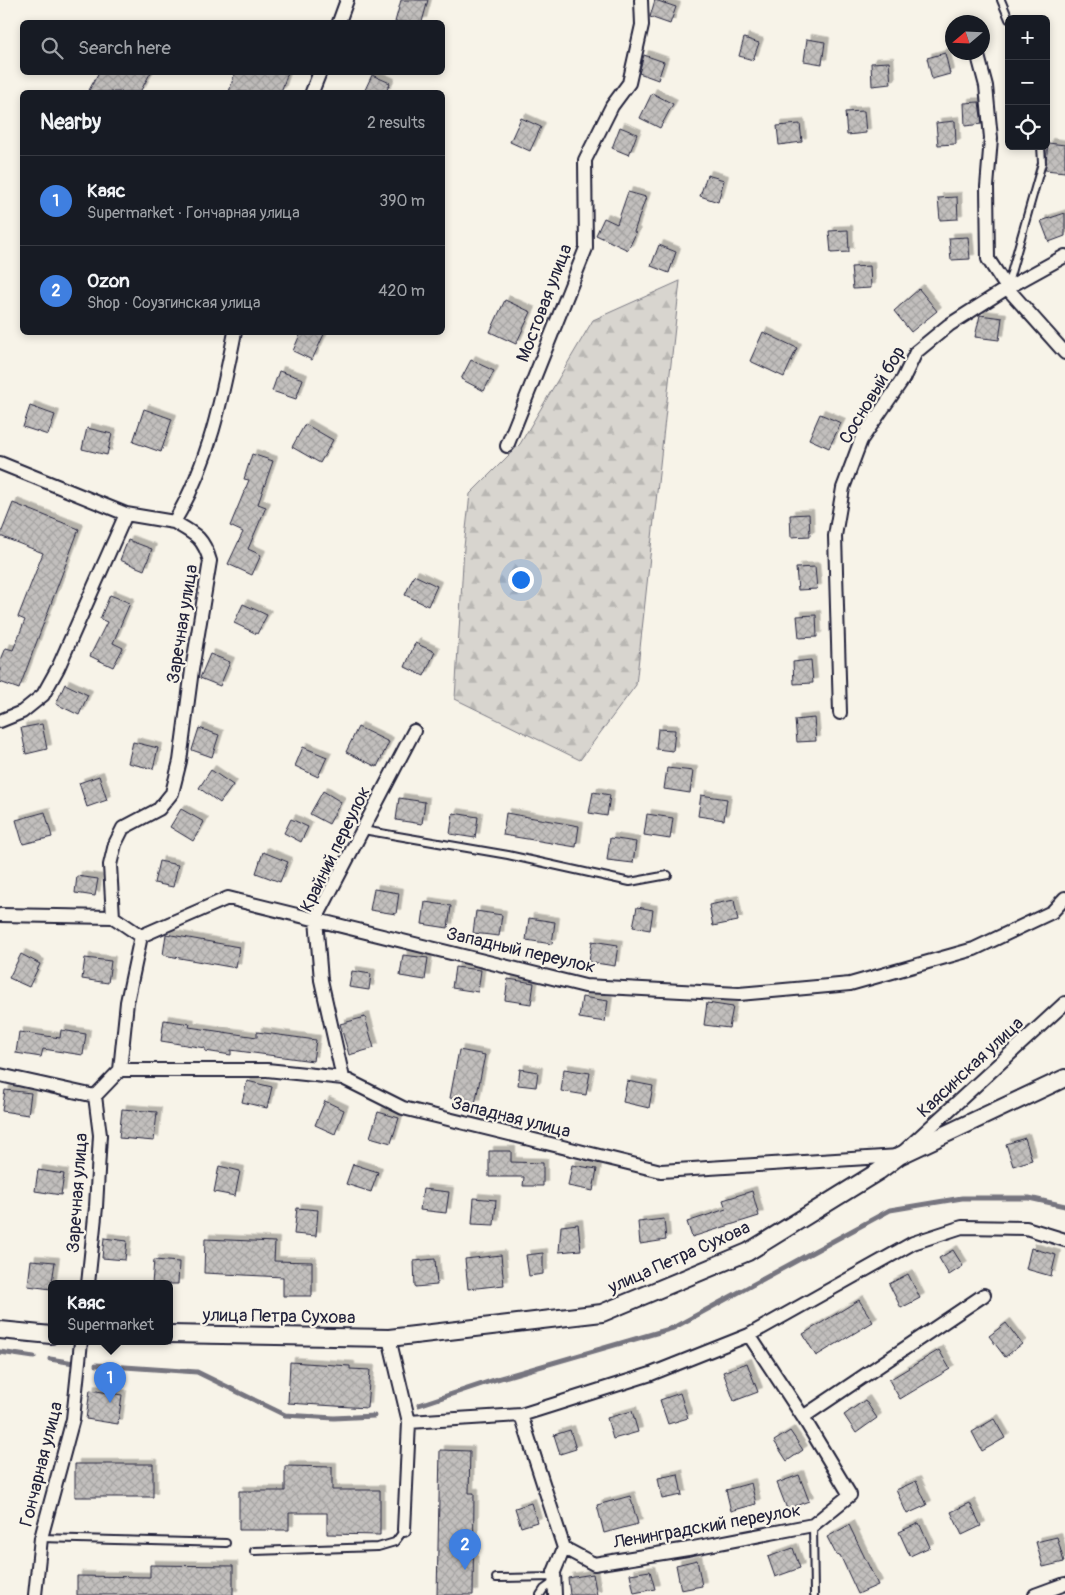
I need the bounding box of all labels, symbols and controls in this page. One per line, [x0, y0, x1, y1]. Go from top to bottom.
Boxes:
north arrow [945, 15, 990, 60]
map controls [1005, 15, 1050, 150]
button: + [1005, 15, 1050, 60]
search box [20, 20, 445, 75]
icon: search [38, 34, 66, 62]
text: Search here [78, 36, 171, 60]
button: − [1005, 60, 1050, 105]
button: locate [1005, 105, 1050, 150]
text: Nearby [40, 109, 101, 136]
text: 2 results [367, 113, 425, 133]
text: Каяс [87, 179, 125, 203]
text: 1 [53, 191, 59, 211]
text: 390 m [379, 191, 425, 211]
text: Supermarket · Гончарная улица [87, 203, 300, 223]
street label: Мостовая улица [511, 241, 578, 365]
text: Ozon [87, 269, 130, 293]
text: 2 [52, 281, 60, 301]
text: 420 m [378, 281, 425, 301]
text: Shop · Соузгинская улица [87, 293, 260, 313]
street label: Сосновый бор [834, 342, 911, 448]
street label: Заречная улица [162, 563, 203, 685]
your location [508, 567, 534, 593]
street label: Крайний переулок [295, 783, 376, 916]
street label: Западный переулок [444, 922, 598, 979]
street label: Каясинская улица [912, 1012, 1028, 1123]
street label: Западная улица [449, 1092, 573, 1143]
street label: Заречная улица [62, 1132, 93, 1254]
street label: улица Петра Сухова [604, 1216, 754, 1299]
popup [48, 1280, 173, 1345]
text: Каяс [67, 1291, 105, 1315]
street label: улица Петра Сухова [201, 1304, 356, 1329]
text: Supermarket [67, 1315, 154, 1335]
pin: 1 [94, 1362, 126, 1403]
street label: Гончарная улица [15, 1399, 68, 1529]
street label: Ленинградский переулок [611, 1499, 803, 1554]
pin: 2 [449, 1529, 481, 1570]

